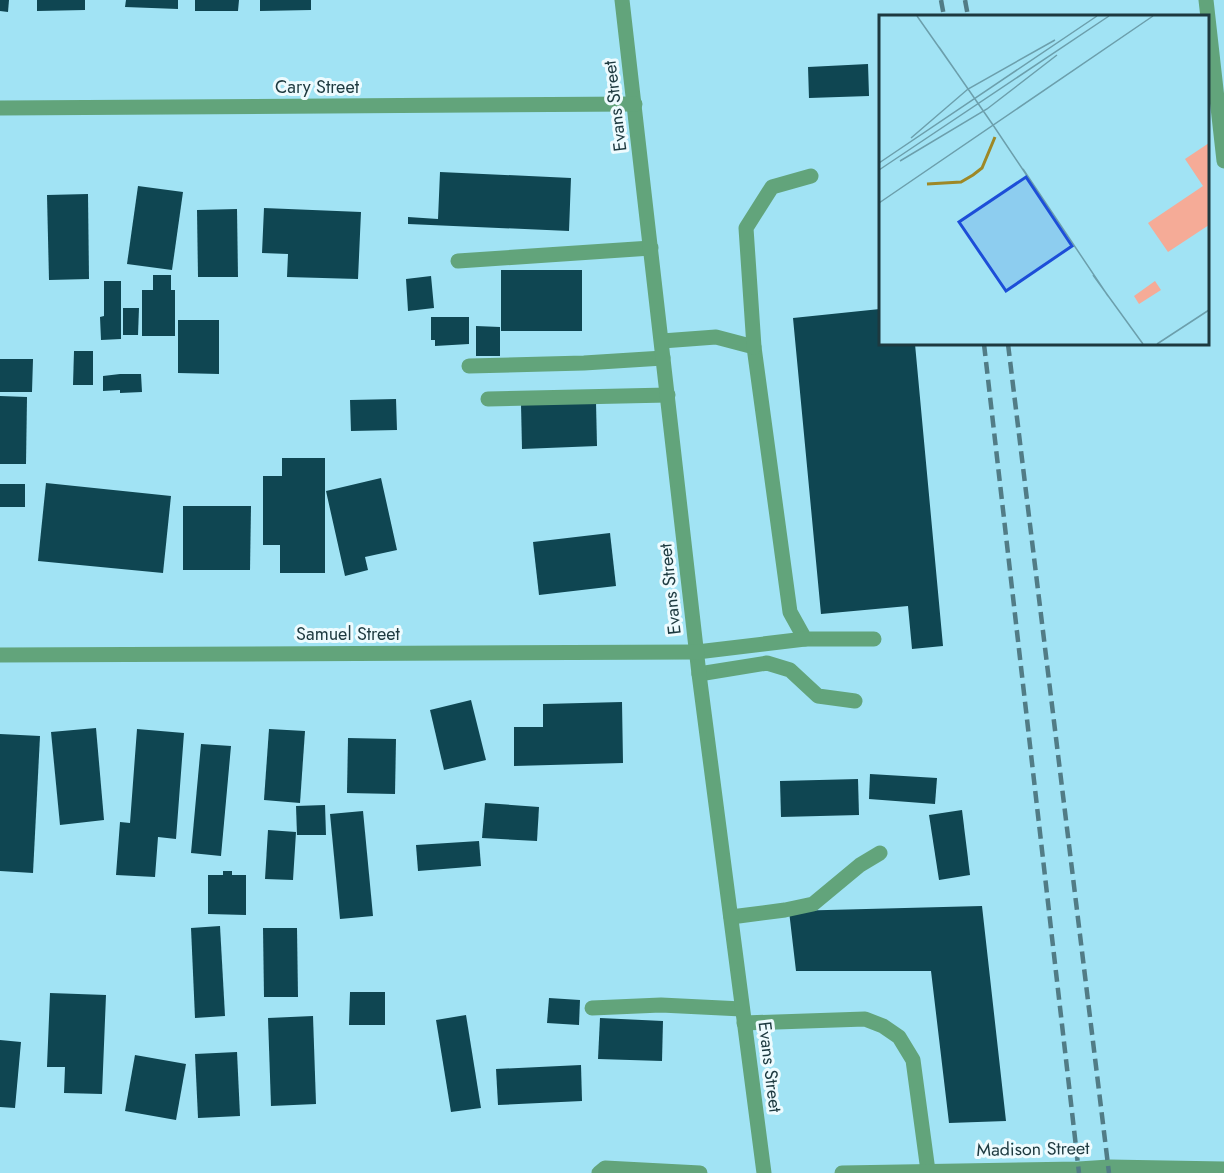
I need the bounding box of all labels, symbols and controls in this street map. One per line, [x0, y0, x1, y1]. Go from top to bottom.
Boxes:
inset map [879, 15, 1209, 345]
street label: Evans Street [596, 58, 633, 153]
street label: Cary Street [275, 74, 360, 100]
street label: Evans Street [652, 541, 688, 636]
street label: Samuel Street [296, 621, 401, 647]
street label: Evans Street [752, 1020, 789, 1115]
street label: Madison Street [976, 1135, 1090, 1163]

